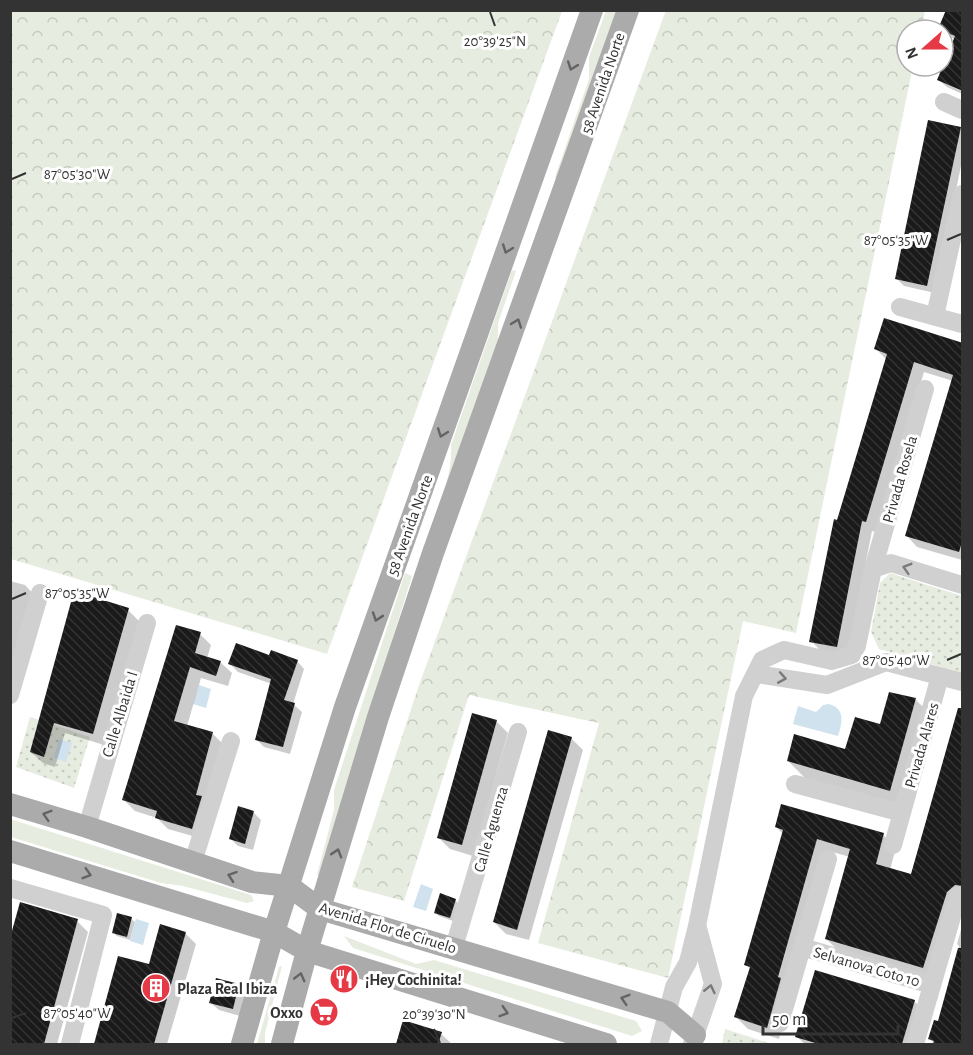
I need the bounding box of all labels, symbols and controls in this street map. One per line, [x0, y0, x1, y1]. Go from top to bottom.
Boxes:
north arrow [895, 18, 955, 78]
street label: 58 Avenida Norte [578, 31, 628, 136]
text: 20°39'25"N [464, 34, 526, 49]
text: N [902, 45, 921, 61]
one-way arrow [567, 60, 580, 71]
text: 87°05'30"W [44, 167, 111, 182]
text: 87°05'35"W [864, 233, 929, 248]
one-way arrow [502, 243, 515, 254]
one-way arrow [509, 318, 522, 329]
one-way arrow [436, 427, 449, 438]
street label: Privada Rosela [880, 434, 920, 525]
street label: 58 Avenida Norte [384, 473, 436, 578]
one-way arrow [902, 563, 913, 575]
text: 87°05'35"W [45, 586, 110, 601]
one-way arrow [371, 611, 384, 622]
text: 87°05'40"W [862, 653, 930, 668]
street label: Calle Albaida I [99, 669, 141, 759]
one-way arrow [777, 671, 786, 683]
street label: Privada Alares [902, 701, 942, 790]
street label: Calle Aguenza [471, 785, 511, 874]
one-way arrow [42, 810, 53, 822]
one-way arrow [330, 848, 342, 859]
one-way arrow [81, 867, 92, 879]
one-way arrow [227, 870, 238, 883]
street label: Avenida Flor de Ciruelo [317, 899, 458, 957]
street label: Selvanova Coto 10 [812, 944, 922, 990]
restaurant icon: ¡Hey Cochinita! [328, 963, 360, 995]
building icon: Plaza Real Ibiza [140, 972, 172, 1004]
one-way arrow [293, 972, 305, 983]
place label: ¡Hey Cochinita! [365, 972, 462, 989]
place label: Plaza Real Ibiza [177, 981, 278, 997]
one-way arrow [703, 984, 716, 994]
one-way arrow [620, 994, 631, 1006]
supermarket icon: Oxxo [308, 996, 340, 1028]
scale bar [763, 998, 898, 1036]
place label: Oxxo [270, 1005, 303, 1021]
one-way arrow [498, 1005, 509, 1017]
text: 87°05'40"W [43, 1006, 111, 1021]
text: 20°39'30"N [402, 1007, 466, 1022]
text: 50 m [772, 1011, 806, 1029]

